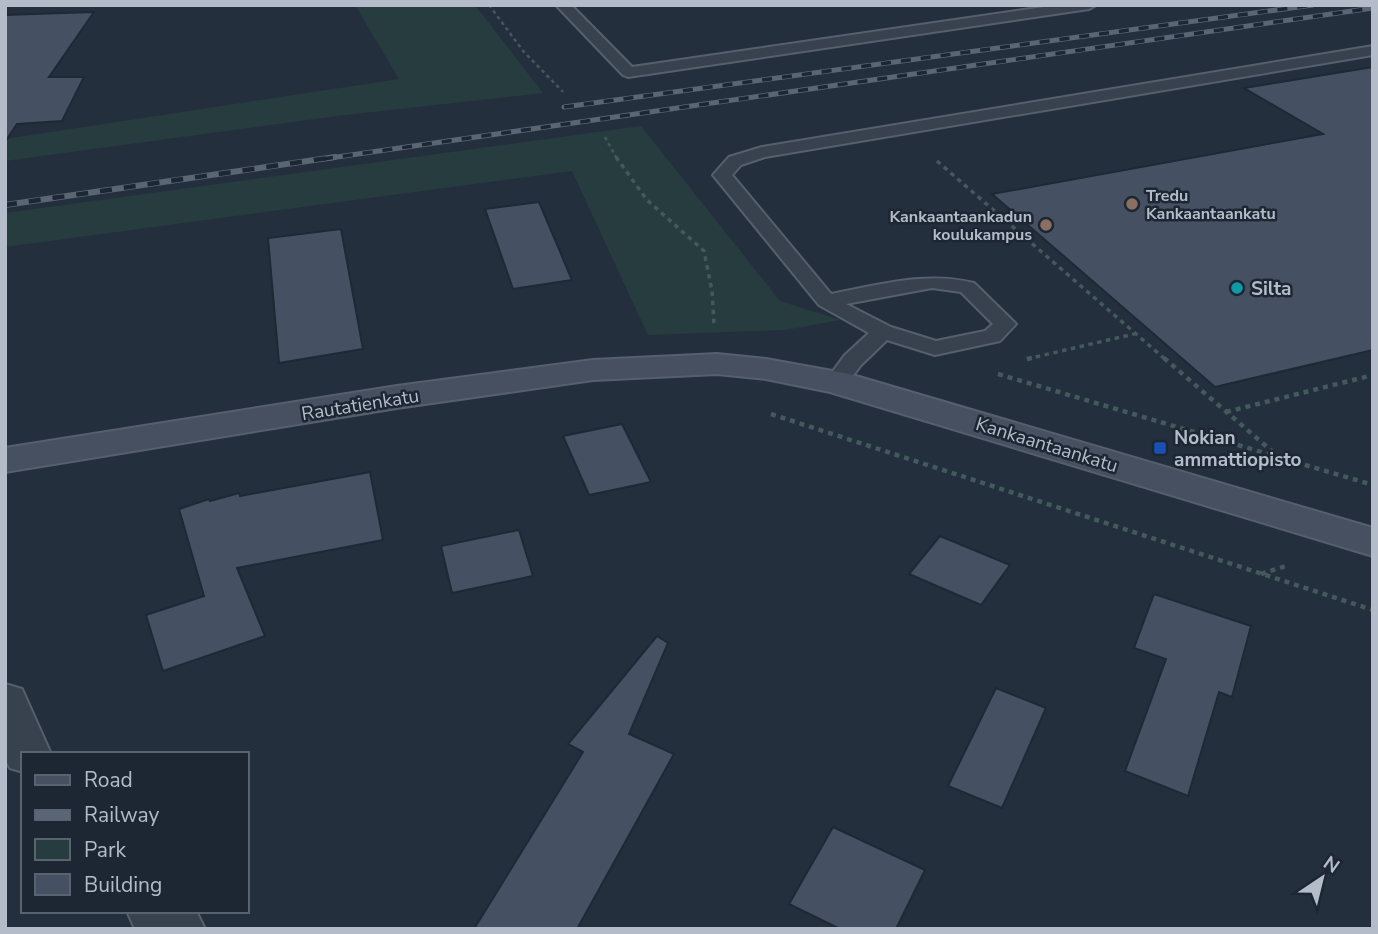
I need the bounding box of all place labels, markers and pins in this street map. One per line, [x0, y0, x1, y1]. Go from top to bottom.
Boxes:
place label: Tredu Kankaantaankatu [1146, 185, 1276, 225]
marker: Tredu Kankaantaankatu [1124, 196, 1140, 212]
place label: Kankaantaankadun koulukampus [889, 206, 1032, 246]
marker: Kankaantaankadun koulukampus [1038, 217, 1054, 233]
place label: Silta [1251, 276, 1291, 302]
marker: Silta [1229, 280, 1245, 296]
place label: Nokian ammattiopisto [1174, 425, 1302, 473]
marker: Nokian ammattiopisto [1152, 440, 1168, 456]

